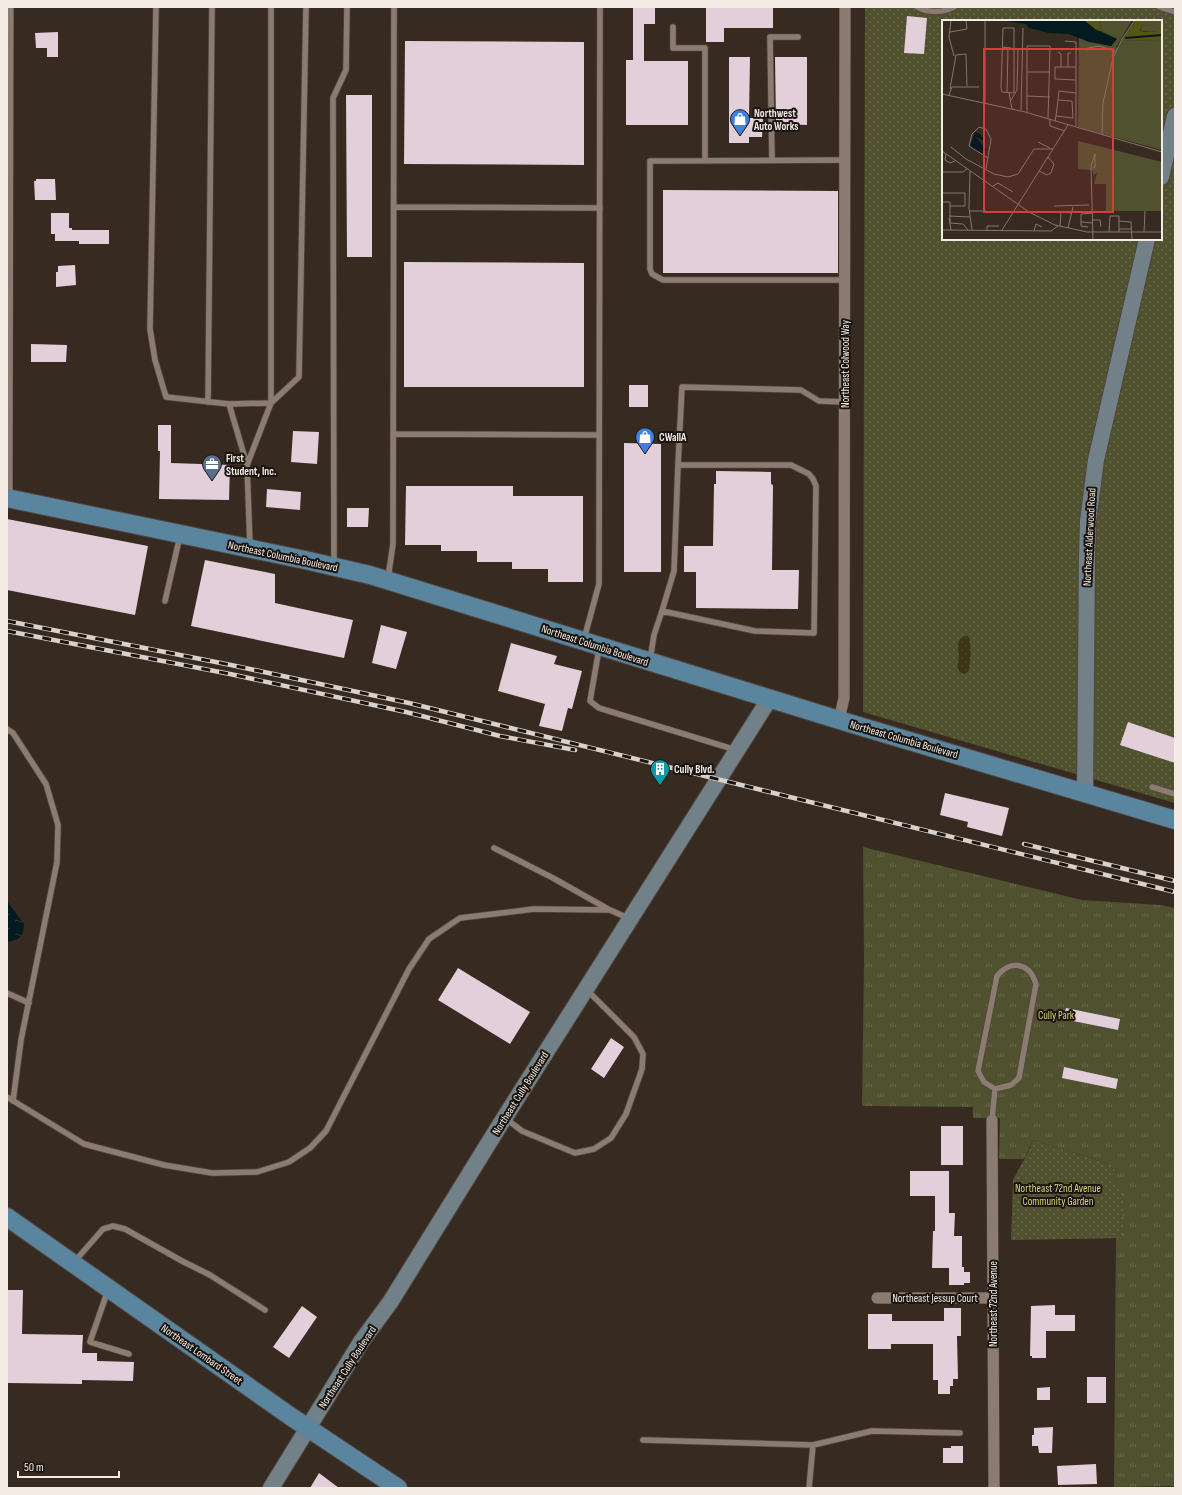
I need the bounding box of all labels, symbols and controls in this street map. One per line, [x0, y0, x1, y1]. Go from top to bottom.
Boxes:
inset map [942, 20, 1162, 240]
place label: Northwest Auto Works [753, 107, 798, 133]
shop icon: Northwest Auto Works [729, 108, 751, 136]
street label: Northeast Colwood Way [839, 319, 852, 408]
shop icon: CWallA [634, 426, 656, 454]
place label: CWallA [659, 431, 687, 444]
place label: First Student, Inc. [226, 452, 277, 478]
office icon: First Student, Inc. [201, 453, 223, 481]
street label: Northeast Alderwood Road [1080, 487, 1099, 586]
street label: Northeast Columbia Boulevard [227, 539, 339, 575]
street label: Northeast Columbia Boulevard [540, 622, 650, 669]
street label: Northeast Columbia Boulevard [848, 718, 960, 761]
building icon: Cully Blvd. [649, 758, 671, 786]
place label: Cully Blvd. [674, 763, 715, 776]
park label: Cully Park [1038, 1009, 1075, 1022]
street label: Northeast Cully Boulevard [490, 1049, 551, 1137]
park label: Northeast 72nd Avenue Community Garden [1015, 1182, 1101, 1208]
street label: Northeast 72nd Avenue [987, 1261, 1000, 1347]
street label: Northeast Jessup Court [892, 1292, 978, 1305]
street label: Northeast Lombard Street [159, 1322, 245, 1388]
street label: Northeast Cully Boulevard [316, 1323, 379, 1411]
scale bar [18, 1453, 119, 1479]
text: 50 m [24, 1460, 44, 1475]

